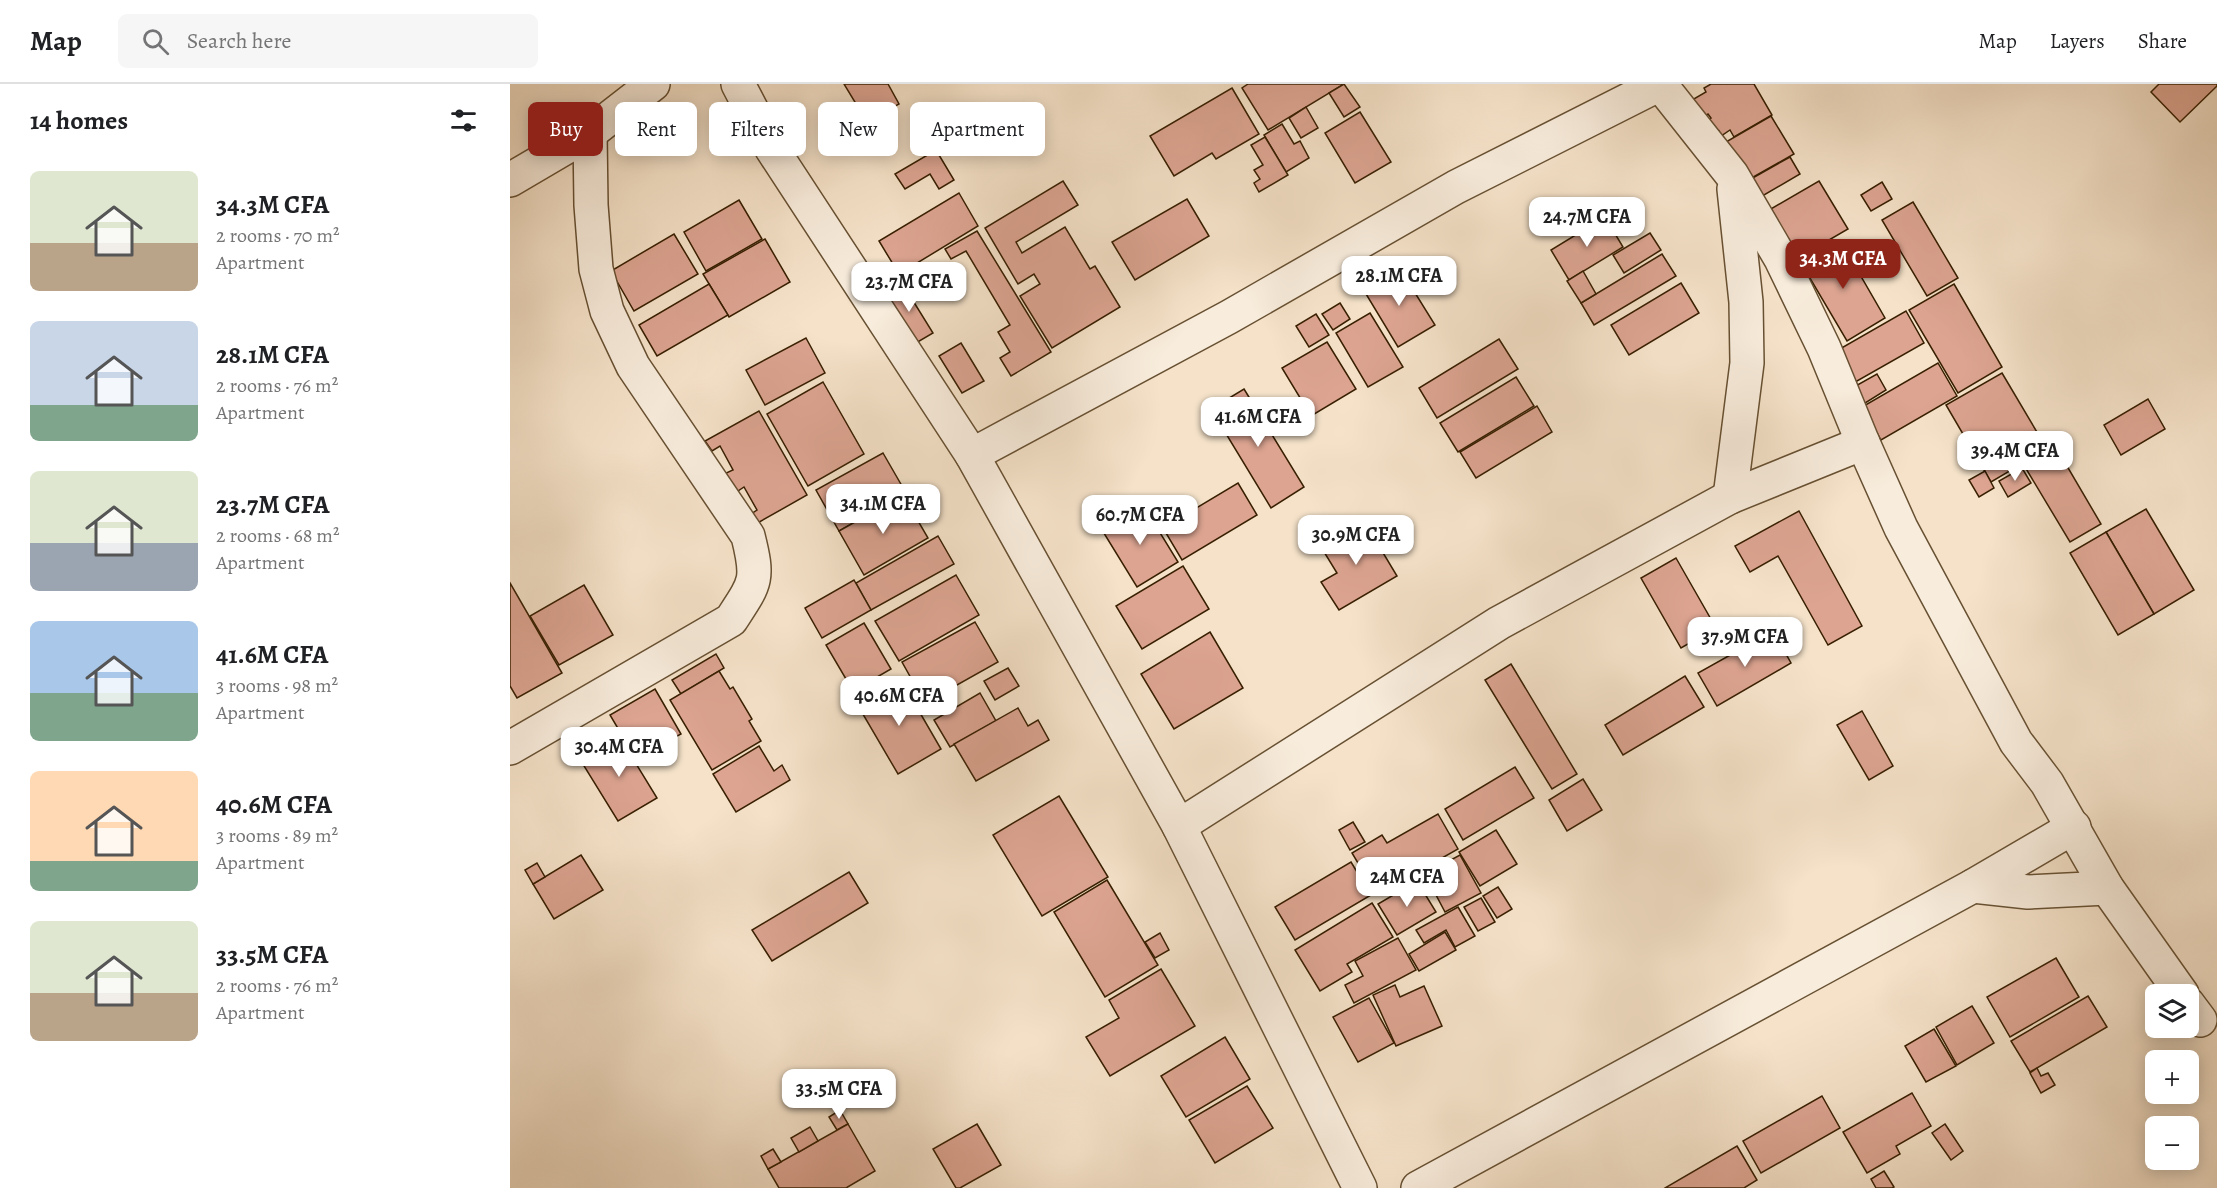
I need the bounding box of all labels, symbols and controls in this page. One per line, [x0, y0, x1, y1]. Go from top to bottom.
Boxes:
search box [118, 14, 538, 68]
text: Map [30, 22, 82, 60]
icon: search [139, 25, 172, 58]
text: Search here [187, 26, 291, 56]
text: Map [1978, 27, 2017, 55]
text: Layers [2050, 27, 2105, 55]
text: Share [2138, 27, 2187, 55]
chip: Buy [528, 102, 603, 156]
chip: Rent [615, 102, 697, 156]
chip: Filters [709, 102, 806, 156]
chip: New [818, 102, 898, 156]
chip: Apartment [910, 102, 1045, 156]
text: 14 homes [30, 103, 128, 138]
icon: filters [447, 104, 480, 137]
text: 34.3M CFA [216, 187, 329, 222]
icon: home [78, 195, 150, 267]
pin: 24.7M CFA [1518, 197, 1656, 248]
text: 24.7M CFA [1543, 203, 1631, 230]
text: 2 rooms · 70 m² [216, 222, 340, 249]
pin: 34.3M CFA [1774, 239, 1912, 290]
text: 34.3M CFA [1799, 245, 1887, 272]
text: Apartment [216, 249, 305, 276]
pin: 28.1M CFA [1330, 256, 1468, 307]
pin: 23.7M CFA [840, 262, 978, 313]
text: 28.1M CFA [1356, 262, 1442, 289]
text: 23.7M CFA [865, 268, 953, 295]
text: 28.1M CFA [216, 337, 329, 372]
icon: home [78, 345, 150, 417]
text: 2 rooms · 76 m² [216, 372, 338, 399]
pin: 41.6M CFA [1189, 397, 1327, 448]
text: Apartment [216, 399, 305, 426]
text: 41.6M CFA [1215, 403, 1301, 430]
pin: 39.4M CFA [1946, 431, 2084, 482]
text: 39.4M CFA [1971, 437, 2059, 464]
pin: 34.1M CFA [814, 484, 952, 535]
text: 23.7M CFA [216, 487, 330, 522]
text: 34.1M CFA [840, 490, 926, 517]
icon: home [78, 495, 150, 567]
pin: 60.7M CFA [1071, 495, 1209, 546]
text: 60.7M CFA [1096, 501, 1184, 528]
pin: 30.9M CFA [1287, 515, 1425, 566]
text: 30.9M CFA [1312, 521, 1400, 548]
text: 2 rooms · 68 m² [216, 522, 340, 549]
text: Apartment [216, 549, 305, 576]
pin: 37.9M CFA [1676, 617, 1814, 668]
text: 37.9M CFA [1702, 623, 1788, 650]
text: 41.6M CFA [216, 637, 328, 672]
icon: home [78, 645, 150, 717]
text: 3 rooms · 98 m² [216, 672, 338, 699]
pin: 40.6M CFA [830, 676, 968, 727]
text: 40.6M CFA [854, 682, 944, 709]
text: Apartment [216, 699, 305, 726]
pin: 30.4M CFA [550, 727, 688, 778]
text: 30.4M CFA [575, 733, 663, 760]
text: 40.6M CFA [216, 787, 332, 822]
icon: home [78, 795, 150, 867]
text: 3 rooms · 89 m² [216, 822, 338, 849]
text: Apartment [216, 849, 305, 876]
pin: 24M CFA [1352, 857, 1462, 908]
text: 24M CFA [1370, 863, 1444, 890]
text: 33.5M CFA [216, 937, 328, 972]
icon: home [78, 945, 150, 1017]
text: 2 rooms · 76 m² [216, 972, 338, 999]
map controls [2145, 984, 2199, 1170]
button: layers [2145, 984, 2199, 1038]
text: Apartment [216, 999, 305, 1026]
button: + [2145, 1050, 2199, 1104]
pin: 33.5M CFA [770, 1069, 908, 1120]
text: 33.5M CFA [796, 1075, 882, 1102]
button: − [2145, 1116, 2199, 1170]

